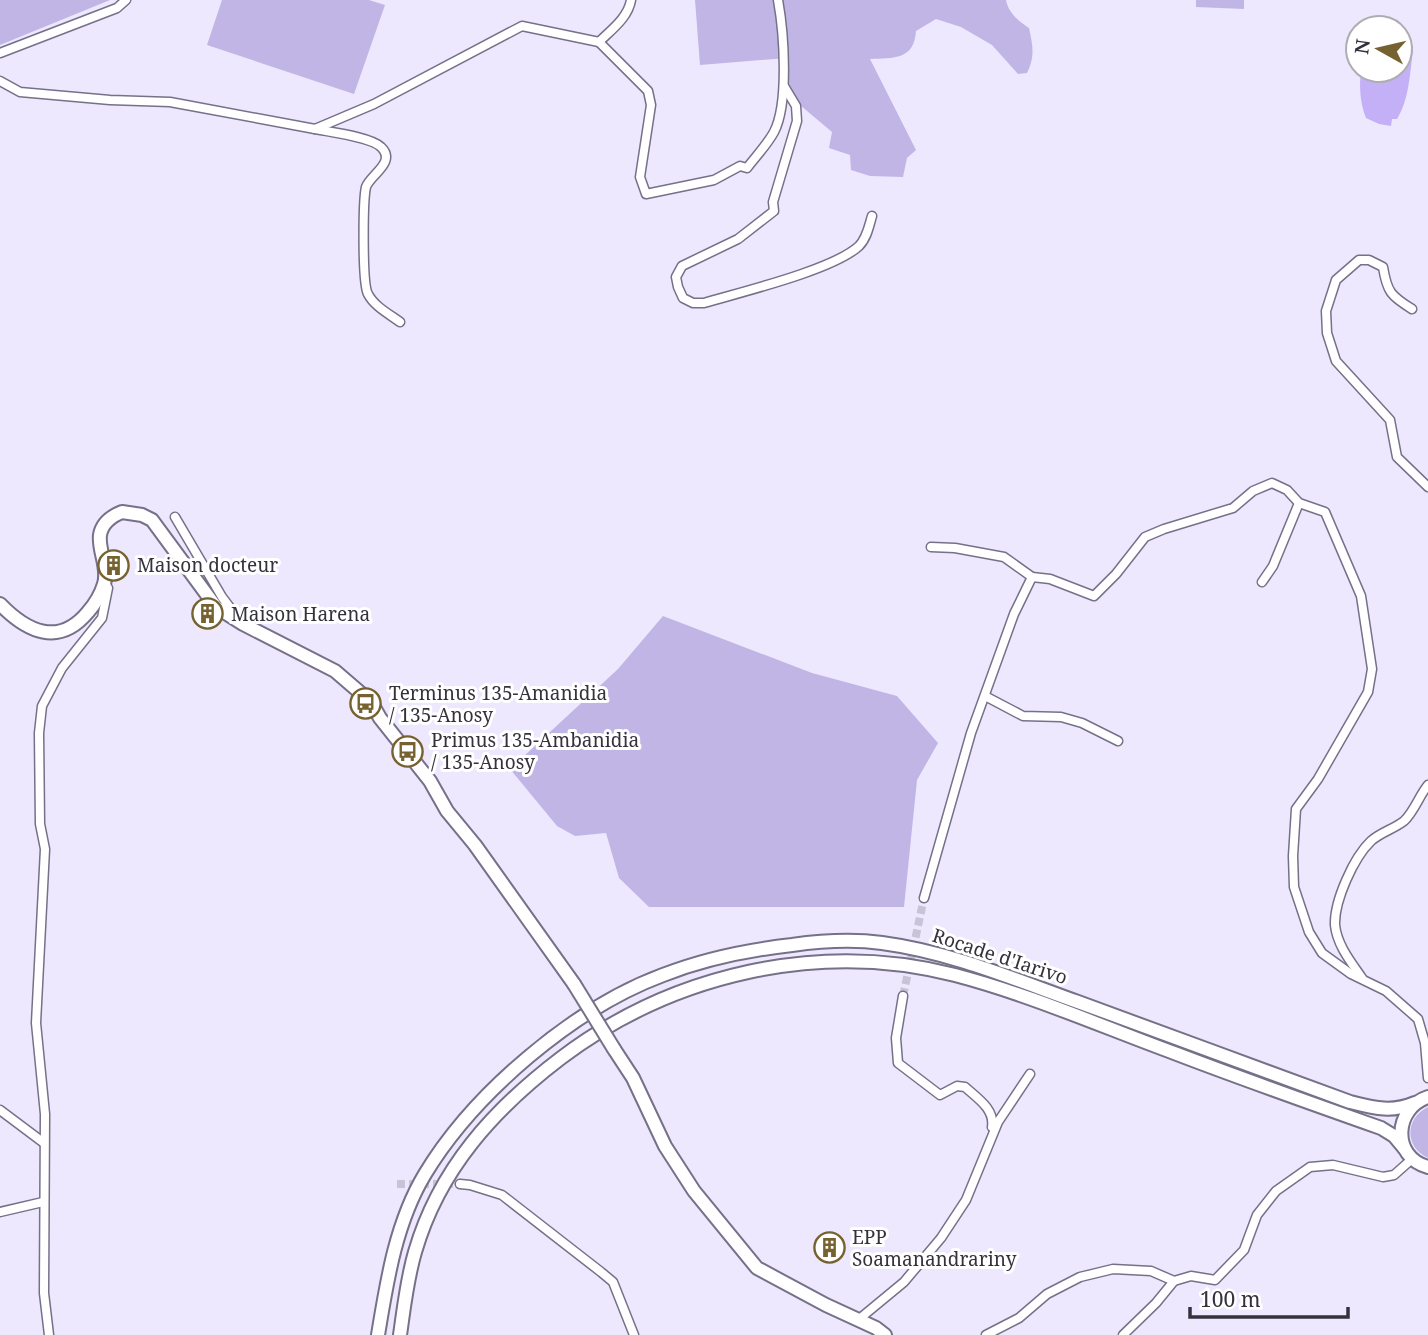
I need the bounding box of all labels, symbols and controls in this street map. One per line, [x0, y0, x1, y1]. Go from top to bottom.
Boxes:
north arrow [1344, 14, 1414, 84]
text: N [1348, 37, 1376, 56]
building icon: Maison docteur [97, 548, 131, 582]
place label: Maison docteur [137, 552, 278, 578]
building icon: Maison Harena [191, 597, 225, 631]
place label: Maison Harena [231, 601, 370, 627]
place label: Terminus 135-Amanidia / 135-Anosy [389, 680, 607, 728]
bus stop icon: Terminus 135-Amanidia / 135-Anosy [349, 687, 383, 721]
place label: Primus 135-Ambanidia / 135-Anosy [431, 727, 639, 775]
bus stop icon: Primus 135-Ambanidia / 135-Anosy [391, 734, 425, 768]
street label: Rocade d'Iarivo [929, 922, 1071, 990]
place label: EPP Soamanandrariny [852, 1224, 1017, 1272]
building icon: EPP Soamanandrariny [812, 1231, 846, 1265]
scale bar [1190, 1276, 1348, 1320]
text: 100 m [1200, 1285, 1261, 1313]

